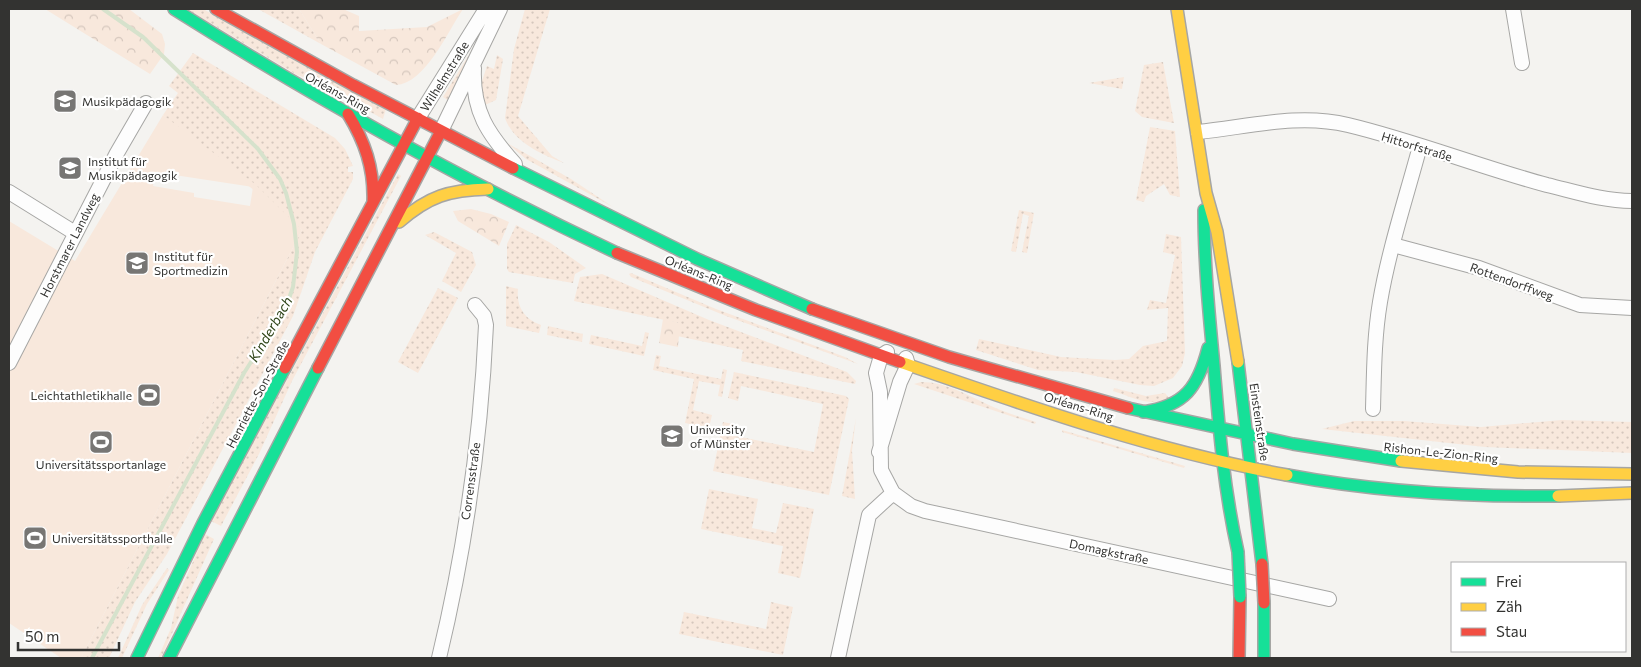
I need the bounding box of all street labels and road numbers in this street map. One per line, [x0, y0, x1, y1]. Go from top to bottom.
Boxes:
street label: Wilhelmstraße [417, 38, 471, 114]
street label: Orléans-Ring [303, 68, 373, 116]
street label: Hittorfstraße [1380, 129, 1454, 163]
street label: Horstmarer Landweg [37, 190, 102, 299]
street label: Orléans-Ring [663, 252, 736, 292]
street label: Rottendorffweg [1468, 259, 1556, 303]
street label: Henriette-Son-Straße [223, 338, 291, 450]
street label: Einsteinstraße [1248, 382, 1272, 462]
street label: Orléans-Ring [1042, 389, 1116, 423]
street label: Rishon-Le-Zion-Ring [1383, 439, 1499, 465]
street label: Corrensstraße [458, 441, 482, 521]
street label: Domagkstraße [1068, 536, 1150, 566]

